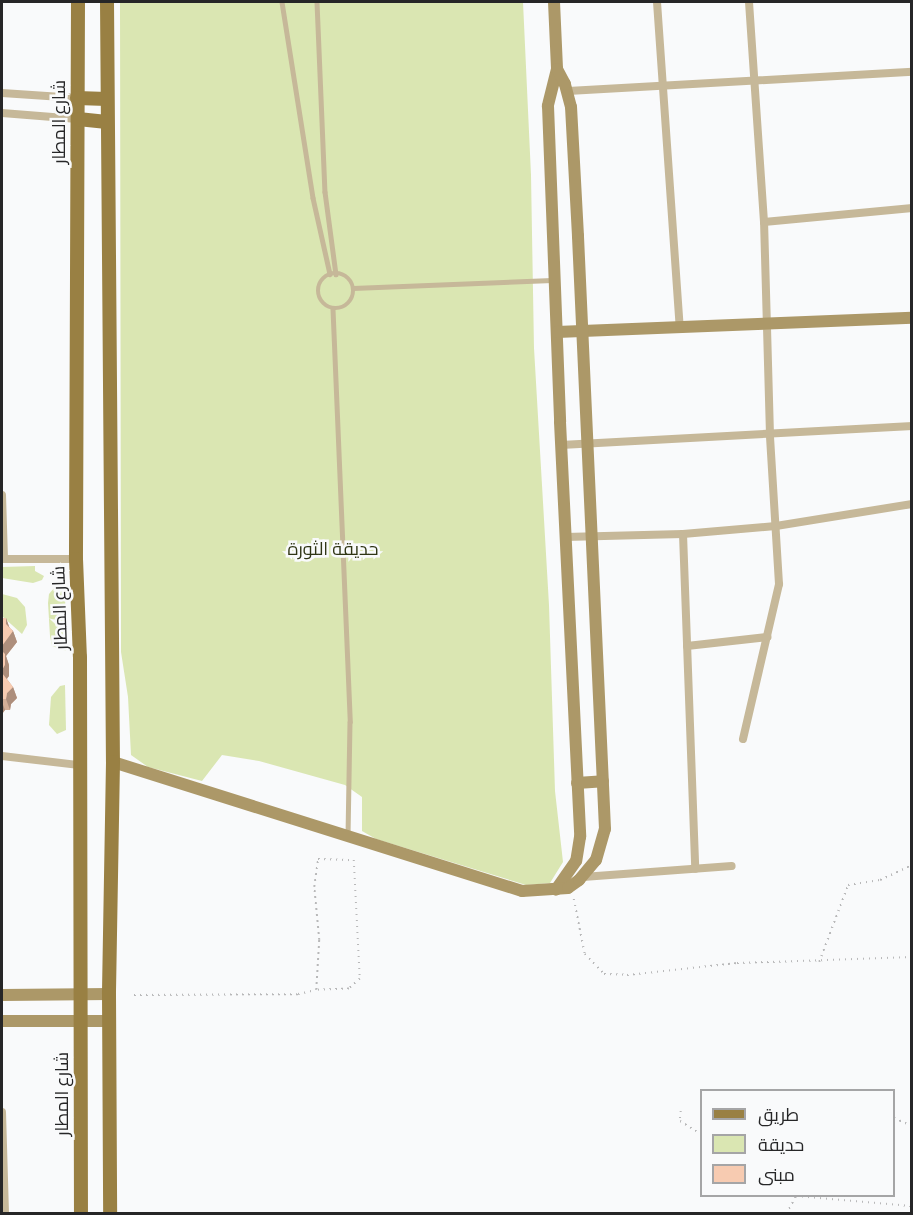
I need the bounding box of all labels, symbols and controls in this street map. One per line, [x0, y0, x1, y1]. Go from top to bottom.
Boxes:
street label: شارع المطار [48, 80, 70, 164]
park label: حديقة الثورة [287, 538, 379, 560]
street label: شارع المطار [48, 565, 72, 651]
street label: شارع المطار [51, 1052, 73, 1136]
legend [700, 1089, 895, 1197]
text: طريق [758, 1104, 799, 1126]
text: حديقة [758, 1134, 804, 1156]
text: مبنى [758, 1164, 795, 1186]

